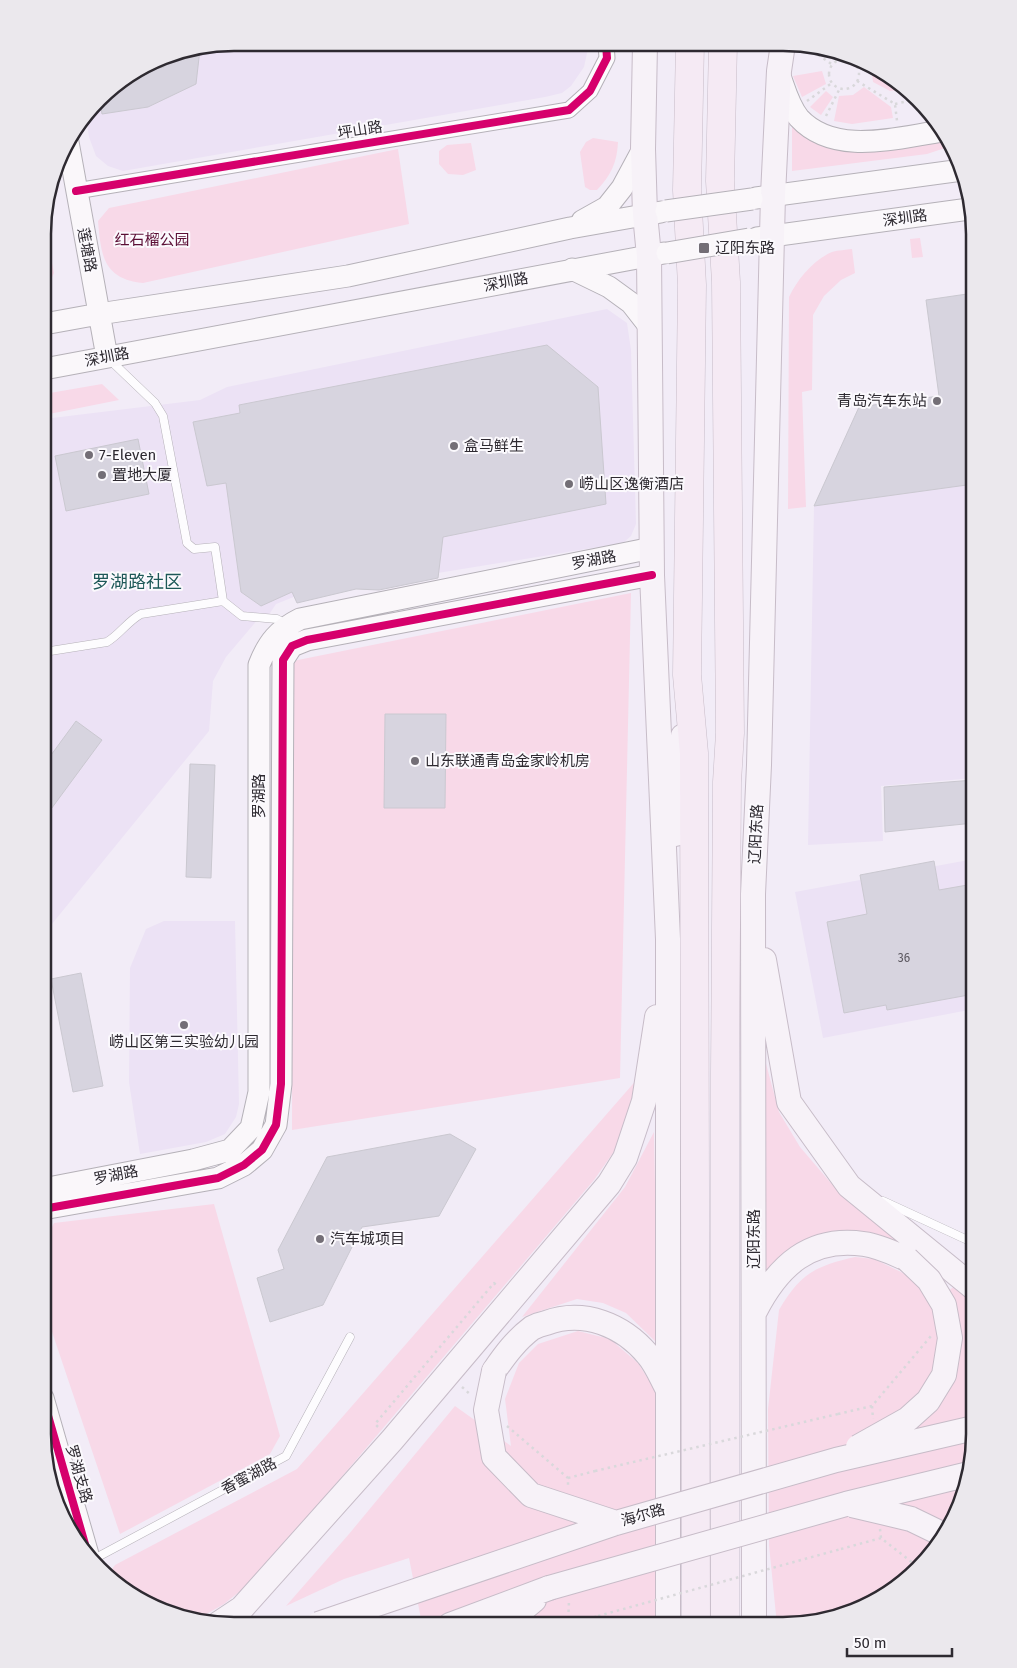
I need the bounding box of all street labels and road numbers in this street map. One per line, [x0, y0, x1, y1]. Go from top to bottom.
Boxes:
street label: 坪山路 [336, 118, 384, 142]
street label: 深圳路 [881, 206, 929, 230]
street label: 莲塘路 [74, 226, 100, 274]
street label: 深圳路 [482, 269, 530, 295]
street label: 深圳路 [83, 344, 131, 370]
street label: 罗湖路 [570, 547, 618, 573]
street label: 罗湖路 [250, 773, 268, 819]
street label: 辽阳东路 [745, 804, 767, 864]
street label: 罗湖路 [92, 1162, 140, 1188]
street label: 辽阳东路 [745, 1209, 763, 1269]
street label: 罗湖支路 [62, 1443, 96, 1505]
street label: 香蜜湖路 [218, 1454, 280, 1498]
street label: 海尔路 [619, 1500, 667, 1530]

